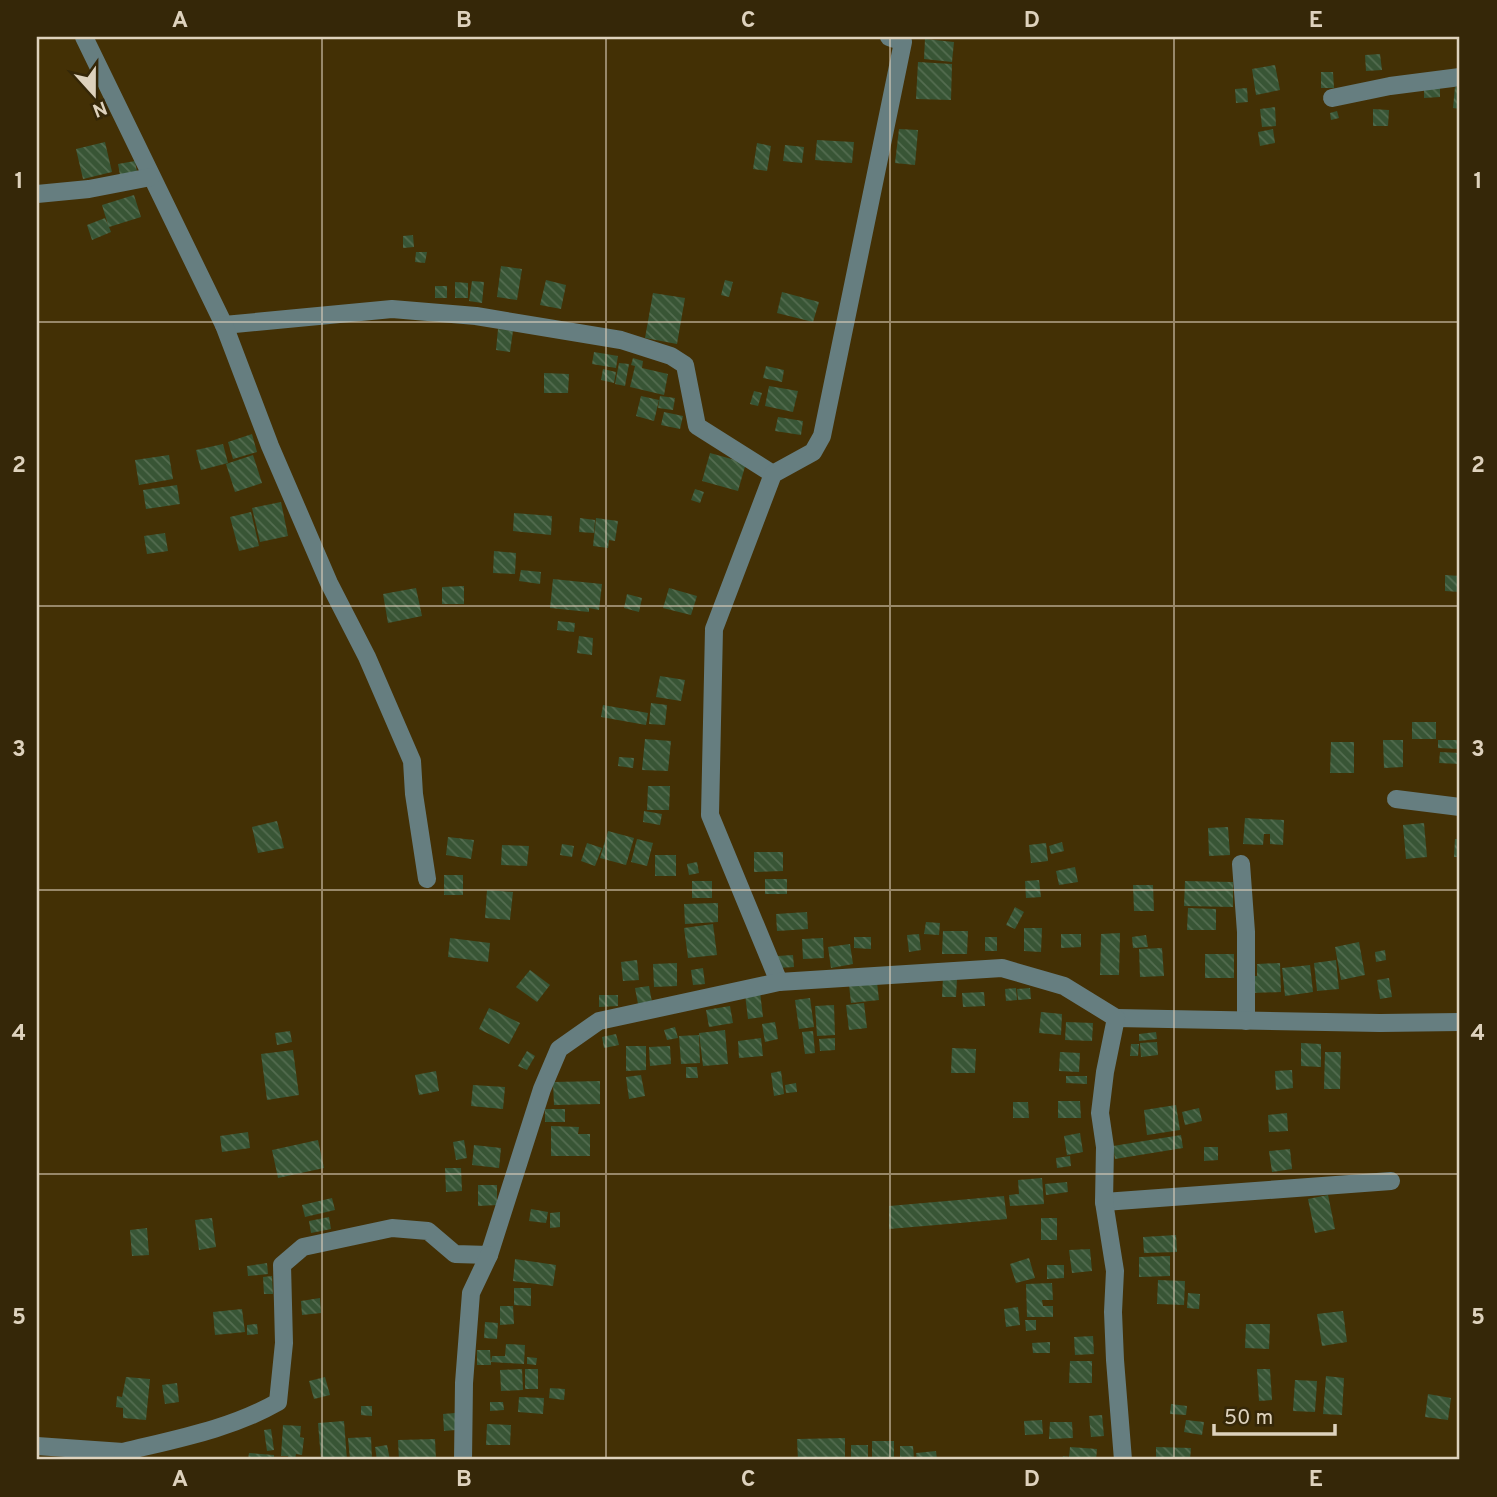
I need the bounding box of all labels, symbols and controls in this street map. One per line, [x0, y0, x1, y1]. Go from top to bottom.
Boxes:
text: A [172, 7, 188, 36]
text: B [456, 7, 472, 36]
text: C [741, 7, 755, 36]
text: D [1024, 7, 1040, 36]
text: E [1309, 7, 1323, 36]
north arrow [60, 60, 130, 130]
text: N [89, 94, 110, 122]
text: 1 [14, 168, 24, 197]
text: 1 [1473, 168, 1483, 197]
text: 2 [12, 452, 26, 481]
text: 2 [1471, 452, 1485, 481]
text: 3 [12, 736, 26, 765]
text: 3 [1471, 736, 1485, 765]
text: 4 [12, 1020, 26, 1049]
text: 4 [1471, 1020, 1485, 1049]
text: 5 [12, 1304, 26, 1333]
text: 5 [1471, 1304, 1485, 1333]
scale bar [1214, 1392, 1334, 1436]
text: 50 m [1224, 1405, 1273, 1432]
text: A [172, 1466, 188, 1495]
text: B [456, 1466, 472, 1495]
text: C [741, 1466, 755, 1495]
text: D [1024, 1466, 1040, 1495]
text: E [1309, 1466, 1323, 1495]

